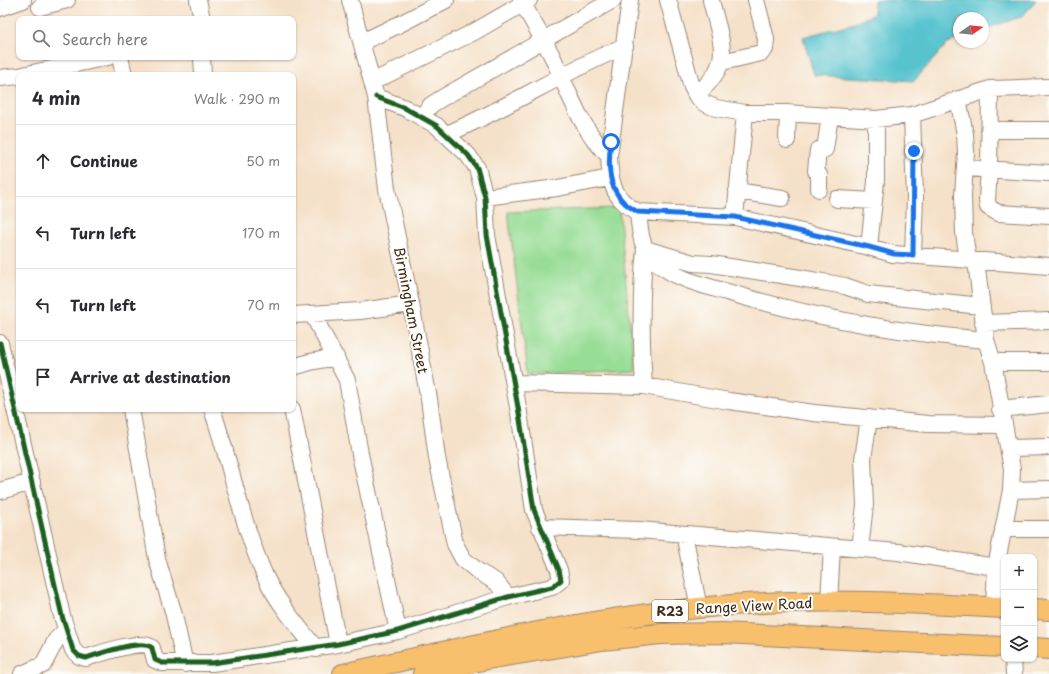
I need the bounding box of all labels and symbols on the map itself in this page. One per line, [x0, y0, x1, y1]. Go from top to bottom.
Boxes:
north arrow [953, 12, 989, 48]
route start [602, 133, 620, 151]
route end [905, 142, 923, 160]
street label: Birmingham Street [389, 245, 434, 375]
street label: Range View Road [695, 592, 813, 619]
road number: R23 [652, 600, 688, 622]

